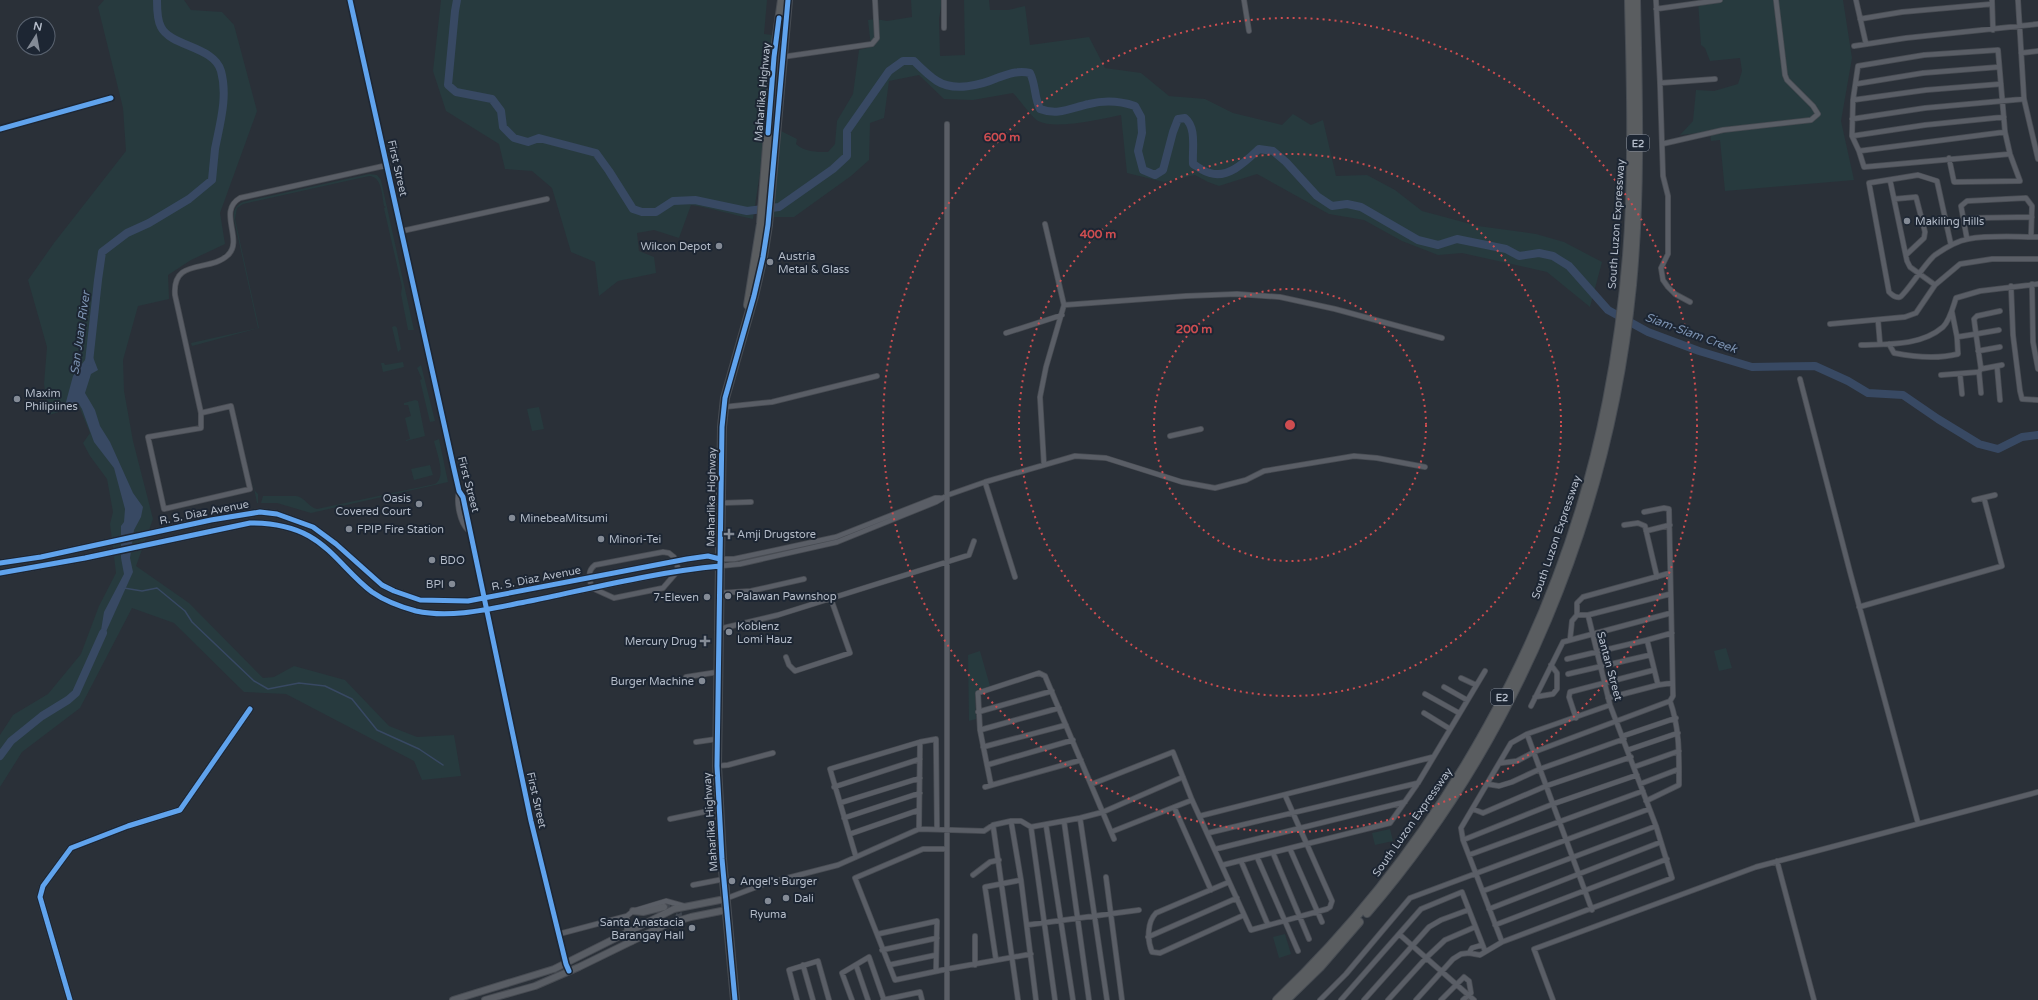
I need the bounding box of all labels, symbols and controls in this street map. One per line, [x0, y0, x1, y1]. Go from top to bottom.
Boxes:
north arrow [16, 16, 56, 56]
text: N [32, 19, 43, 34]
street label: Maharlika Highway [752, 42, 773, 142]
text: 600 m [984, 130, 1020, 144]
road number: E2 [1627, 135, 1649, 151]
street label: First Street [385, 139, 410, 197]
street label: South Luzon Expressway [1605, 159, 1628, 289]
place label: Makiling Hills [1915, 215, 1984, 228]
marker: Makiling Hills [1902, 216, 1912, 226]
text: 400 m [1080, 227, 1116, 241]
place label: Wilcon Depot [640, 240, 711, 253]
marker: Wilcon Depot [714, 241, 724, 251]
place label: Austria Metal & Glass [778, 250, 849, 276]
marker: Austria Metal & Glass [765, 257, 775, 267]
water label: San Juan River [67, 289, 93, 375]
water label: Siam-Siam Creek [1643, 310, 1740, 357]
text: 200 m [1176, 322, 1212, 336]
place label: Maxim Philipiines [25, 387, 78, 413]
marker: Maxim Philipiines [12, 394, 22, 404]
centre of rings [1283, 418, 1297, 432]
street label: Maharlika Highway [704, 447, 719, 547]
street label: First Street [455, 455, 482, 513]
street label: South Luzon Expressway [1529, 473, 1584, 601]
place label: Oasis Covered Court [336, 492, 411, 518]
street label: R. S. Diaz Avenue [158, 497, 250, 528]
marker: Oasis Covered Court [414, 499, 424, 509]
place label: MinebeaMitsumi [520, 512, 608, 525]
marker: MinebeaMitsumi [507, 513, 517, 523]
place label: FPIP Fire Station [357, 523, 444, 536]
marker: FPIP Fire Station [344, 524, 354, 534]
place label: Amji Drugstore [737, 528, 816, 541]
marker: Amji Drugstore [724, 529, 734, 539]
place label: Minori-Tei [609, 533, 661, 546]
marker: Minori-Tei [596, 534, 606, 544]
place label: BDO [440, 554, 465, 567]
marker: BDO [427, 555, 437, 565]
street label: R. S. Diaz Avenue [490, 563, 582, 594]
place label: BPI [426, 578, 444, 591]
marker: BPI [447, 579, 457, 589]
place label: Palawan Pawnshop [736, 590, 837, 603]
place label: 7-Eleven [653, 591, 699, 604]
marker: Palawan Pawnshop [723, 591, 733, 601]
marker: 7-Eleven [702, 592, 712, 602]
place label: Koblenz Lomi Hauz [737, 620, 793, 646]
marker: Koblenz Lomi Hauz [724, 627, 734, 637]
street label: Santan Street [1594, 630, 1625, 702]
place label: Mercury Drug [625, 635, 697, 648]
marker: Mercury Drug [700, 636, 710, 646]
place label: Burger Machine [610, 675, 694, 688]
marker: Burger Machine [697, 676, 707, 686]
road number: E2 [1491, 689, 1513, 705]
street label: South Luzon Expressway [1370, 765, 1455, 879]
street label: First Street [524, 771, 549, 829]
street label: Maharlika Highway [701, 772, 720, 872]
place label: Angel's Burger [740, 875, 818, 888]
marker: Angel's Burger [727, 876, 737, 886]
place label: Dali [794, 892, 814, 905]
marker: Dali [781, 893, 791, 903]
marker: Ryuma [763, 896, 773, 906]
place label: Ryuma [750, 908, 786, 921]
place label: Santa Anastacia Barangay Hall [600, 916, 684, 942]
marker: Santa Anastacia Barangay Hall [687, 923, 697, 933]

